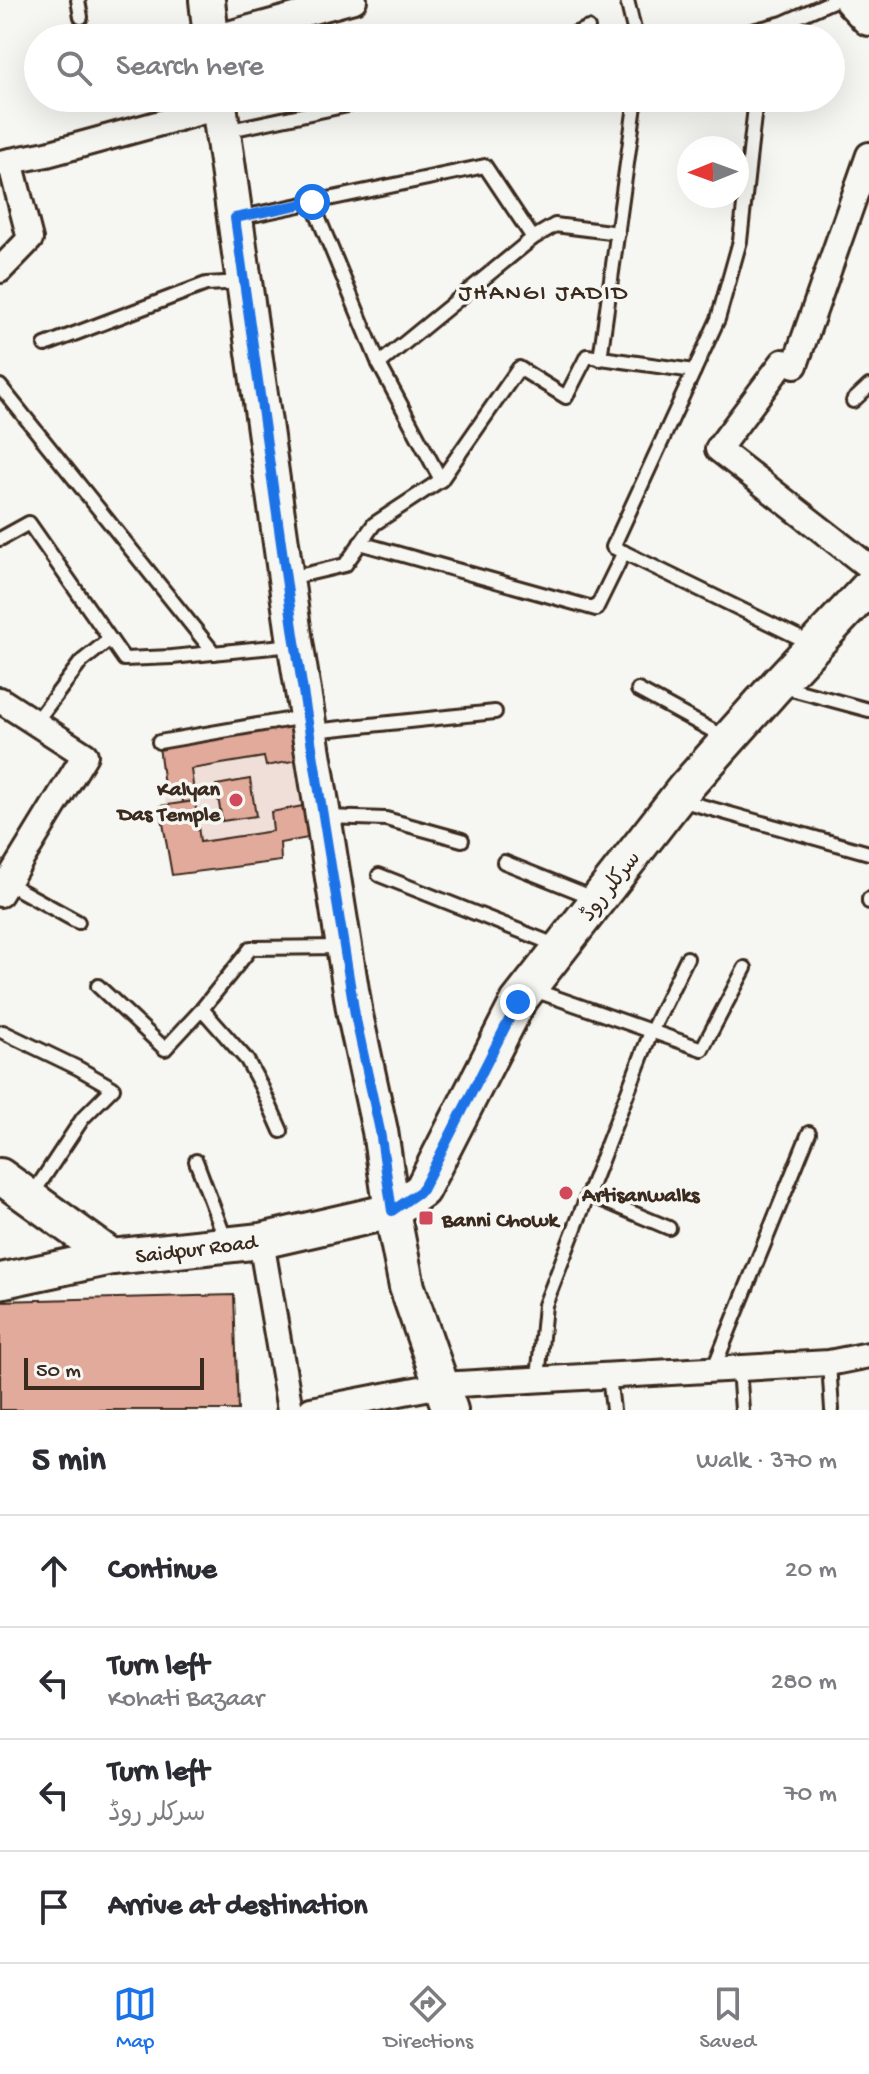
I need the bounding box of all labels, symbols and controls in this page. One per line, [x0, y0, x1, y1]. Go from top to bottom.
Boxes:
search box [24, 24, 845, 112]
icon: search [52, 46, 96, 90]
text: Search here [116, 51, 264, 86]
north arrow [677, 136, 749, 208]
route start [294, 184, 330, 220]
district label: JHANGI JADID [459, 280, 629, 309]
place label: Kalyan Das Temple [116, 778, 221, 829]
marker: Kalyan Das Temple [227, 791, 245, 809]
street label: سرکلر روڈ [576, 846, 648, 928]
route end [500, 984, 536, 1020]
marker: Artisanwalks [557, 1184, 575, 1202]
place label: Artisanwalks [581, 1184, 701, 1210]
marker: Banni Chowk [417, 1209, 435, 1227]
place label: Banni Chowk [441, 1209, 561, 1235]
street label: Saidpur Road [134, 1230, 261, 1271]
scale bar [24, 1354, 204, 1390]
text: 50 m [36, 1359, 81, 1385]
text: 5 min [32, 1442, 106, 1482]
text: Walk · 370 m [696, 1447, 837, 1478]
icon: ahead [32, 1549, 76, 1593]
text: Continue [108, 1554, 217, 1589]
text: 20 m [785, 1556, 837, 1587]
text: Turn left [108, 1650, 209, 1685]
icon: left [32, 1661, 76, 1705]
text: 280 m [771, 1668, 837, 1699]
text: Kohati Bazaar [108, 1685, 264, 1716]
text: Turn left [108, 1756, 209, 1791]
icon: left [32, 1773, 76, 1817]
text: 70 m [784, 1780, 837, 1811]
text: سرکلر روڈ [108, 1800, 206, 1831]
icon: arrive [32, 1885, 76, 1929]
text: Arrive at destination [108, 1890, 368, 1925]
tab: Map [113, 1982, 157, 2056]
tab: Directions [384, 1982, 473, 2056]
tab: Saved [699, 1982, 756, 2056]

